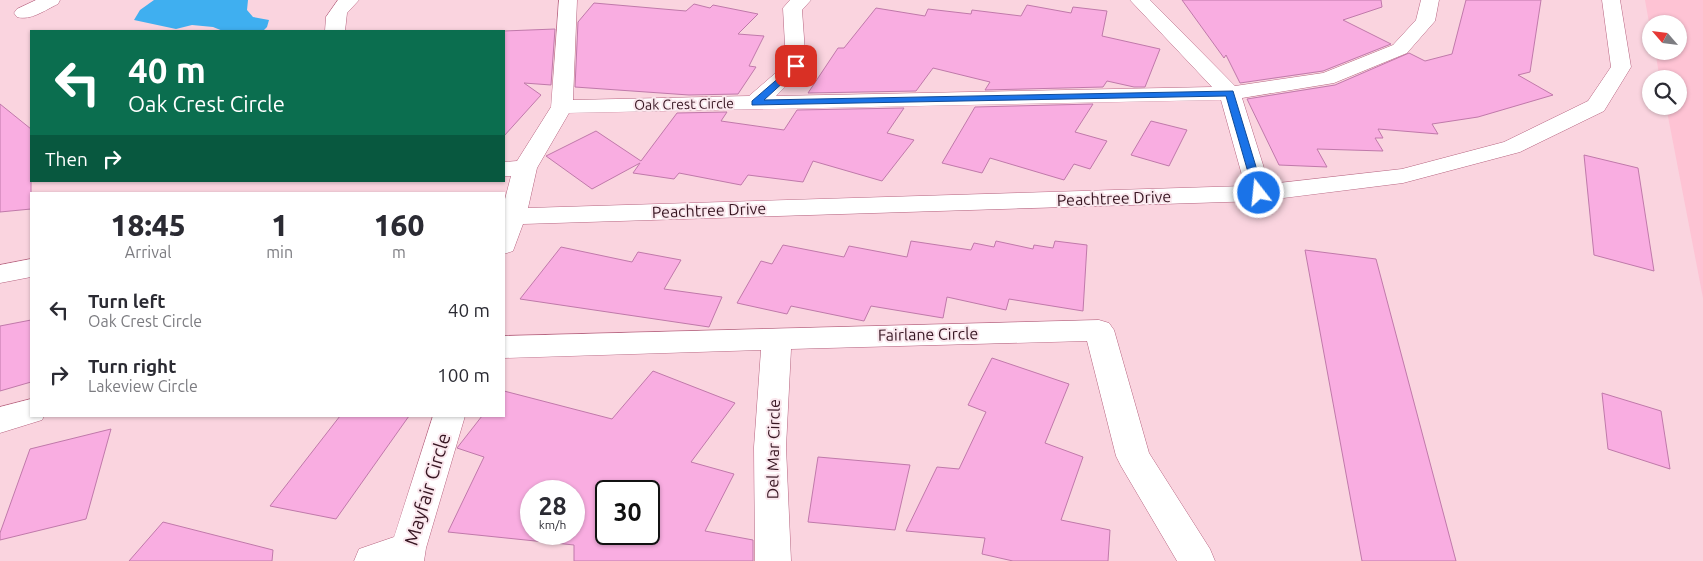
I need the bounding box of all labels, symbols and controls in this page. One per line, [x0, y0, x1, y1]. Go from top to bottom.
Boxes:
north arrow [1642, 15, 1688, 60]
map controls [1642, 15, 1687, 115]
pin [775, 45, 817, 87]
icon: left [45, 50, 110, 115]
text: 40 m [128, 50, 206, 90]
icon: arrive [782, 52, 810, 80]
button: search [1642, 70, 1687, 115]
text: Oak Crest Circle [128, 91, 285, 116]
street label: Oak Crest Circle [634, 95, 734, 113]
icon: right [98, 145, 126, 173]
text: Then [45, 148, 88, 170]
position arrow [1232, 166, 1284, 218]
street label: Peachtree Drive [1057, 187, 1171, 209]
street label: Peachtree Drive [652, 199, 766, 221]
text: 18:45 [111, 208, 186, 242]
text: 1 [271, 208, 288, 242]
text: 160 [374, 208, 424, 242]
text: Arrival [125, 243, 171, 261]
text: min [266, 243, 293, 261]
text: m [392, 243, 406, 261]
text: Turn left [88, 290, 166, 312]
icon: left [45, 296, 73, 324]
text: 40 m [448, 299, 490, 321]
text: Oak Crest Circle [88, 312, 202, 330]
street label: Fairlane Circle [878, 324, 978, 344]
text: Turn right [88, 355, 176, 377]
icon: right [45, 361, 73, 389]
text: 100 m [437, 364, 490, 386]
text: Lakeview Circle [88, 377, 198, 395]
street label: Del Mar Circle [763, 399, 783, 499]
street label: Mayfair Circle [399, 430, 455, 548]
speed limit sign: 30 [595, 480, 660, 545]
text: 28 [538, 492, 567, 520]
text: km/h [539, 518, 566, 531]

